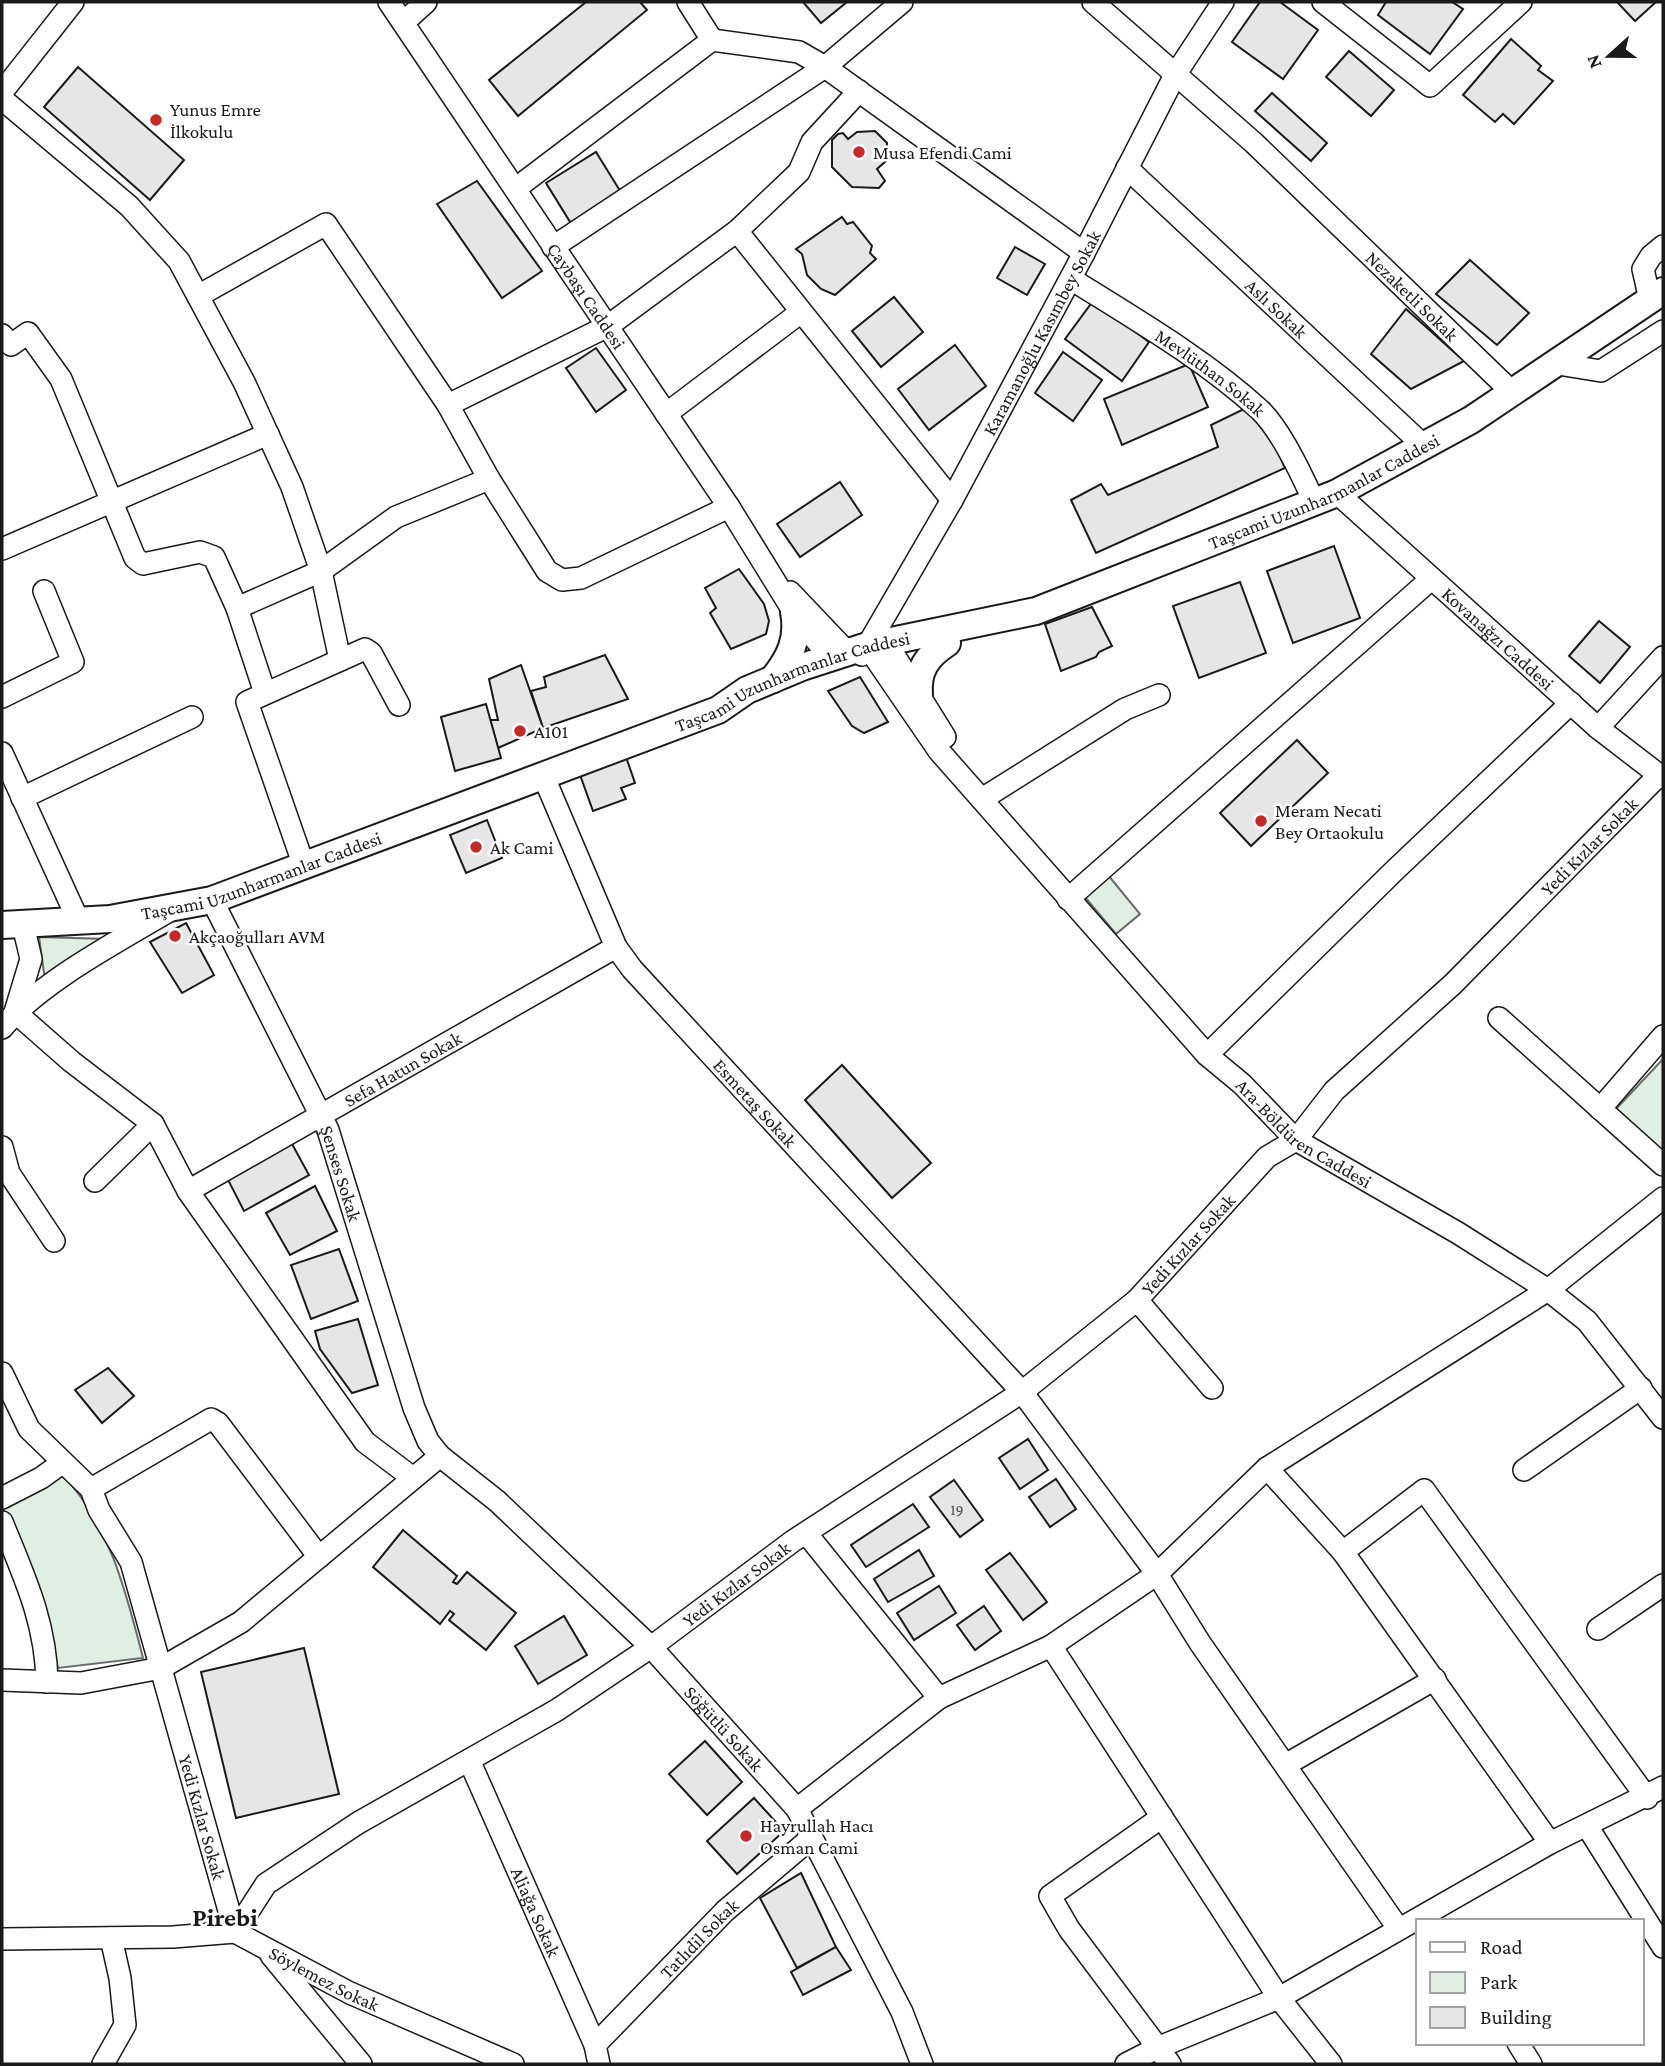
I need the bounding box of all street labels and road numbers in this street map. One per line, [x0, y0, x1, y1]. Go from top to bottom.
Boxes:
street label: Karamanoğlu Kasımbey Sokak [979, 226, 1105, 439]
street label: Çaybaşı Caddesi [543, 239, 630, 353]
street label: Nezaketli Sokak [1361, 247, 1463, 346]
street label: Aslı Sokak [1241, 274, 1312, 343]
street label: Mevlüthan Sokak [1151, 325, 1270, 421]
street label: Taşcami Uzunharmanlar Caddesi [1205, 429, 1443, 553]
street label: Kovanağzı Caddesi [1438, 583, 1558, 694]
street label: Taşcami Uzunharmanlar Caddesi [672, 627, 912, 736]
street label: Yedi Kızlar Sokak [1536, 793, 1643, 900]
street label: Taşcami Uzunharmanlar Caddesi [139, 827, 384, 924]
street label: Sefa Hatun Sokak [340, 1027, 466, 1111]
street label: Esmetaş Sokak [709, 1055, 801, 1152]
street label: Ara-Böldüren Caddesi [1232, 1074, 1375, 1192]
street label: Şenses Sokak [316, 1123, 366, 1225]
street label: Yedi Kızlar Sokak [1137, 1189, 1240, 1299]
street label: Yedi Kızlar Sokak [678, 1536, 795, 1631]
street label: Söğütlü Sokak [680, 1682, 768, 1776]
street label: Yedi Kızlar Sokak [175, 1752, 230, 1883]
street label: Aliağa Sokak [507, 1864, 565, 1961]
street label: Tatlıdil Sokak [656, 1894, 744, 1983]
street label: Söylemez Sokak [265, 1942, 383, 2016]

